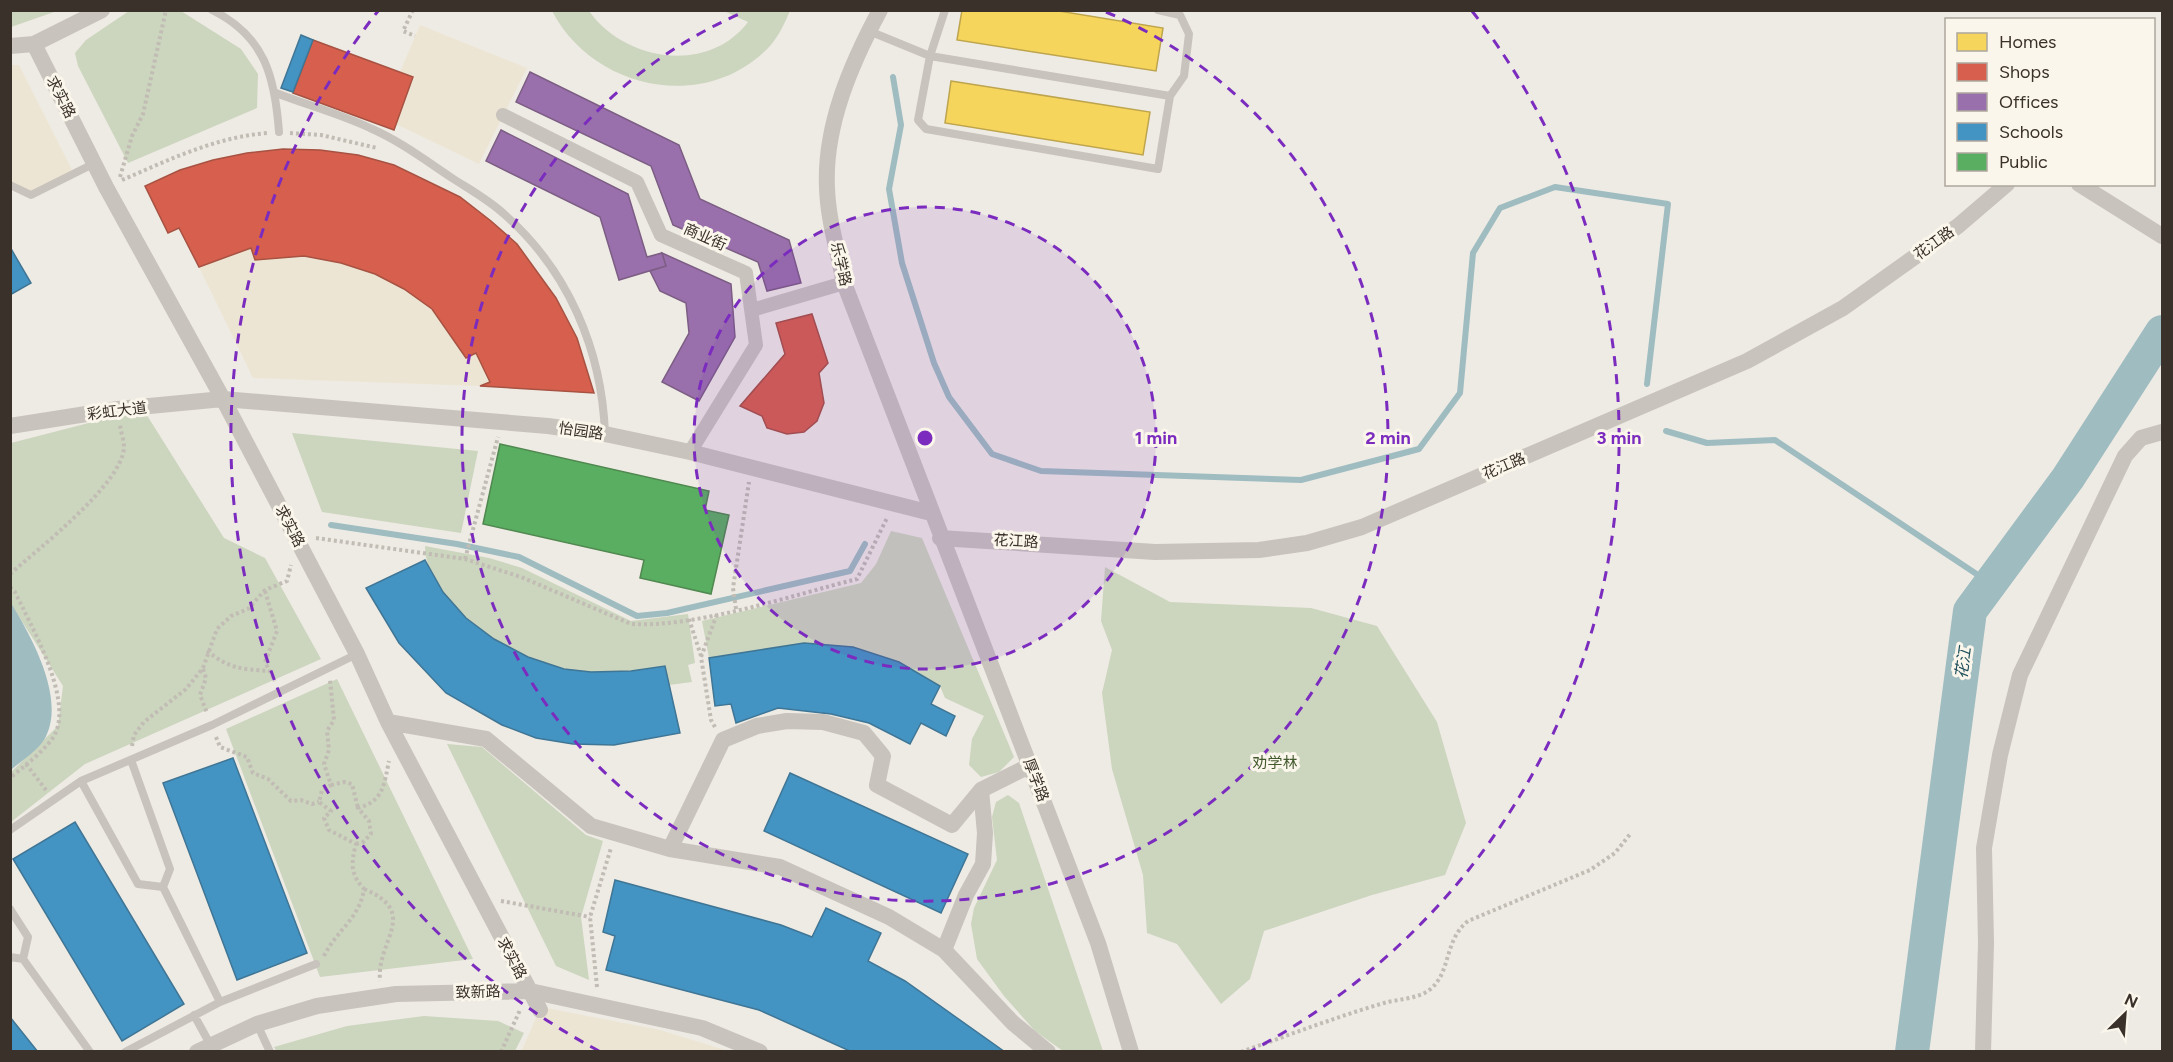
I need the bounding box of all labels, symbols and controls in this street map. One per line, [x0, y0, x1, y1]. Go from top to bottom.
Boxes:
legend [1945, 18, 2155, 186]
text: Homes [1999, 31, 2057, 53]
text: Shops [1999, 61, 2050, 83]
street label: 求实路 [43, 73, 79, 121]
text: Offices [1999, 91, 2058, 113]
text: Schools [1999, 121, 2063, 143]
text: Public [1999, 151, 2048, 173]
street label: 商业街 [681, 220, 729, 254]
street label: 花江路 [1911, 222, 1957, 264]
street label: 乐学路 [827, 240, 855, 288]
street label: 彩虹大道 [86, 398, 148, 424]
street label: 怡园路 [557, 419, 605, 443]
text: 1 min [1135, 427, 1177, 449]
text: 2 min [1365, 427, 1411, 449]
text: 3 min [1597, 427, 1641, 449]
centre of rings [915, 428, 935, 448]
street label: 花江路 [1480, 449, 1528, 483]
street label: 求实路 [271, 502, 309, 550]
street label: 花江路 [993, 531, 1039, 551]
water label: 花江 [1951, 644, 1975, 680]
park label: 劝学林 [1252, 754, 1298, 772]
street label: 厚学路 [1020, 756, 1052, 804]
street label: 求实路 [493, 934, 531, 982]
street label: 致新路 [455, 982, 501, 1002]
north arrow [2095, 984, 2155, 1044]
text: N [2122, 990, 2141, 1012]

